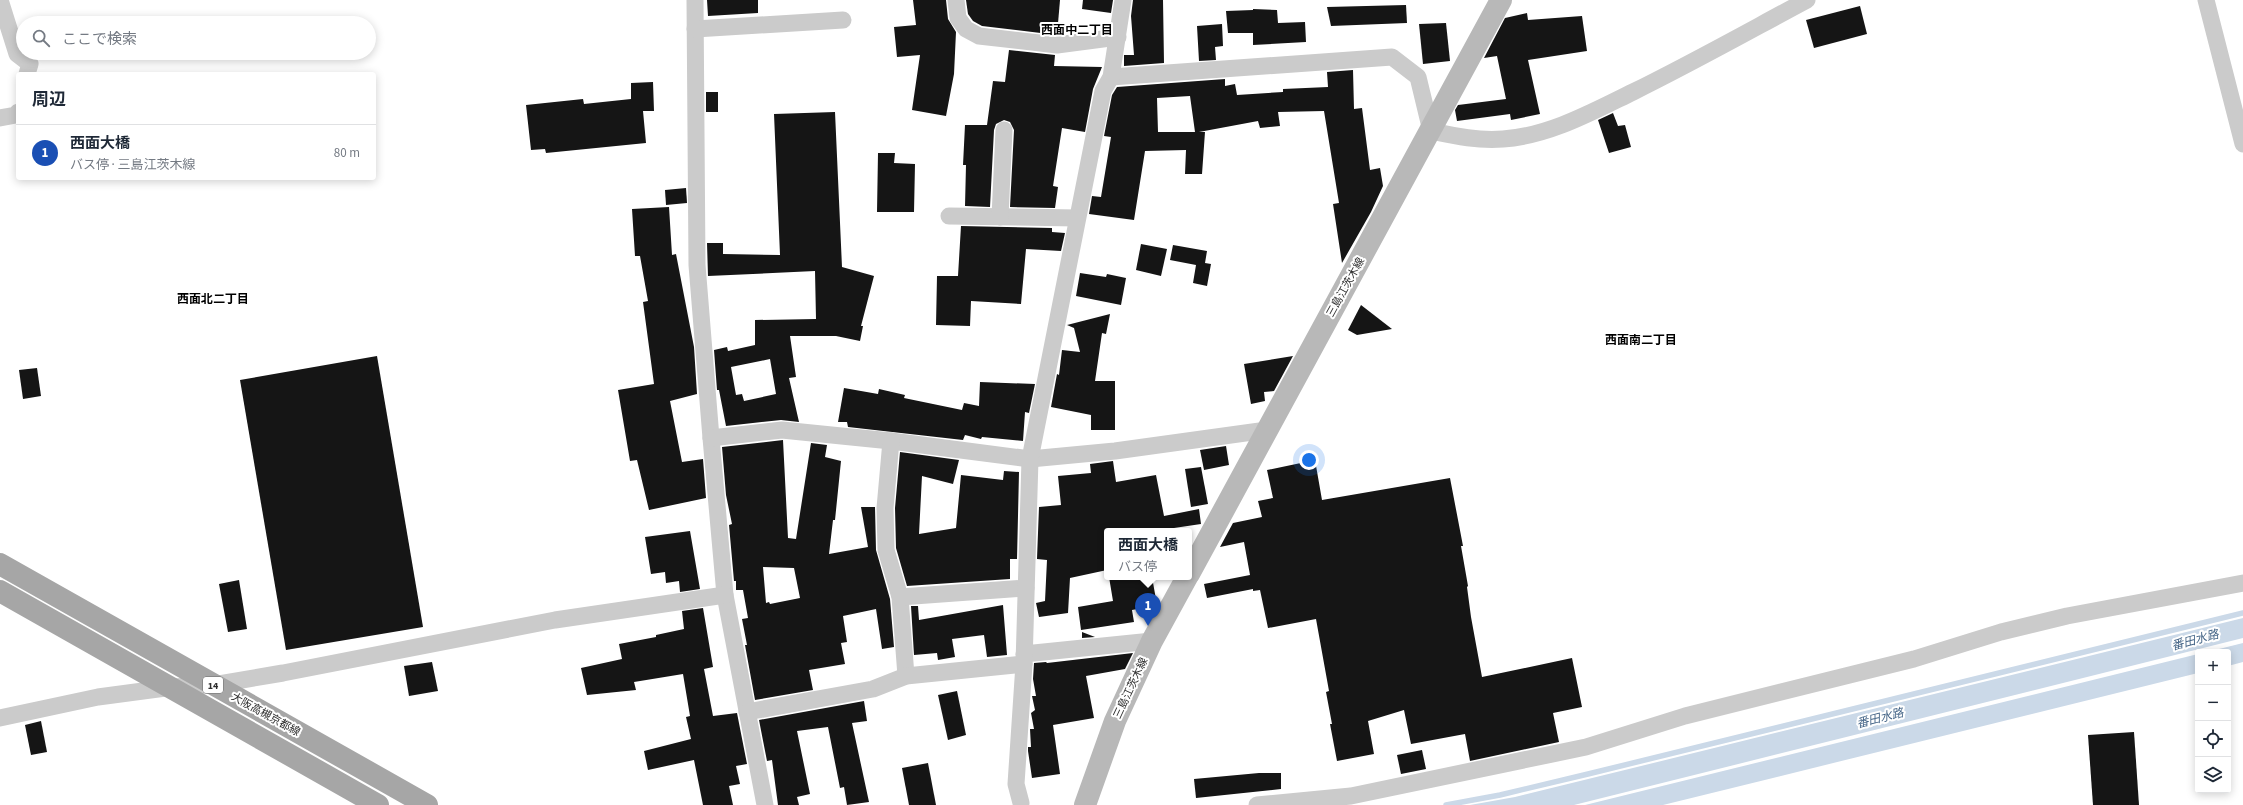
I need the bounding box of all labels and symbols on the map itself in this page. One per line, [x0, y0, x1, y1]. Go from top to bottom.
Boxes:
district label: 西面中二丁目 [1041, 22, 1113, 39]
street label: 三島江茨木線 [1323, 255, 1368, 320]
district label: 西面北二丁目 [177, 291, 249, 308]
district label: 西面南二丁目 [1605, 332, 1677, 349]
your location [1299, 450, 1319, 470]
pin: 1 [1135, 593, 1161, 626]
water label: 番田水路 [2170, 626, 2221, 655]
street label: 三島江茨木線 [1110, 655, 1151, 721]
road number: 14 [203, 677, 223, 693]
street label: 大阪高槻京都線 [228, 689, 303, 740]
water label: 番田水路 [1855, 704, 1906, 733]

